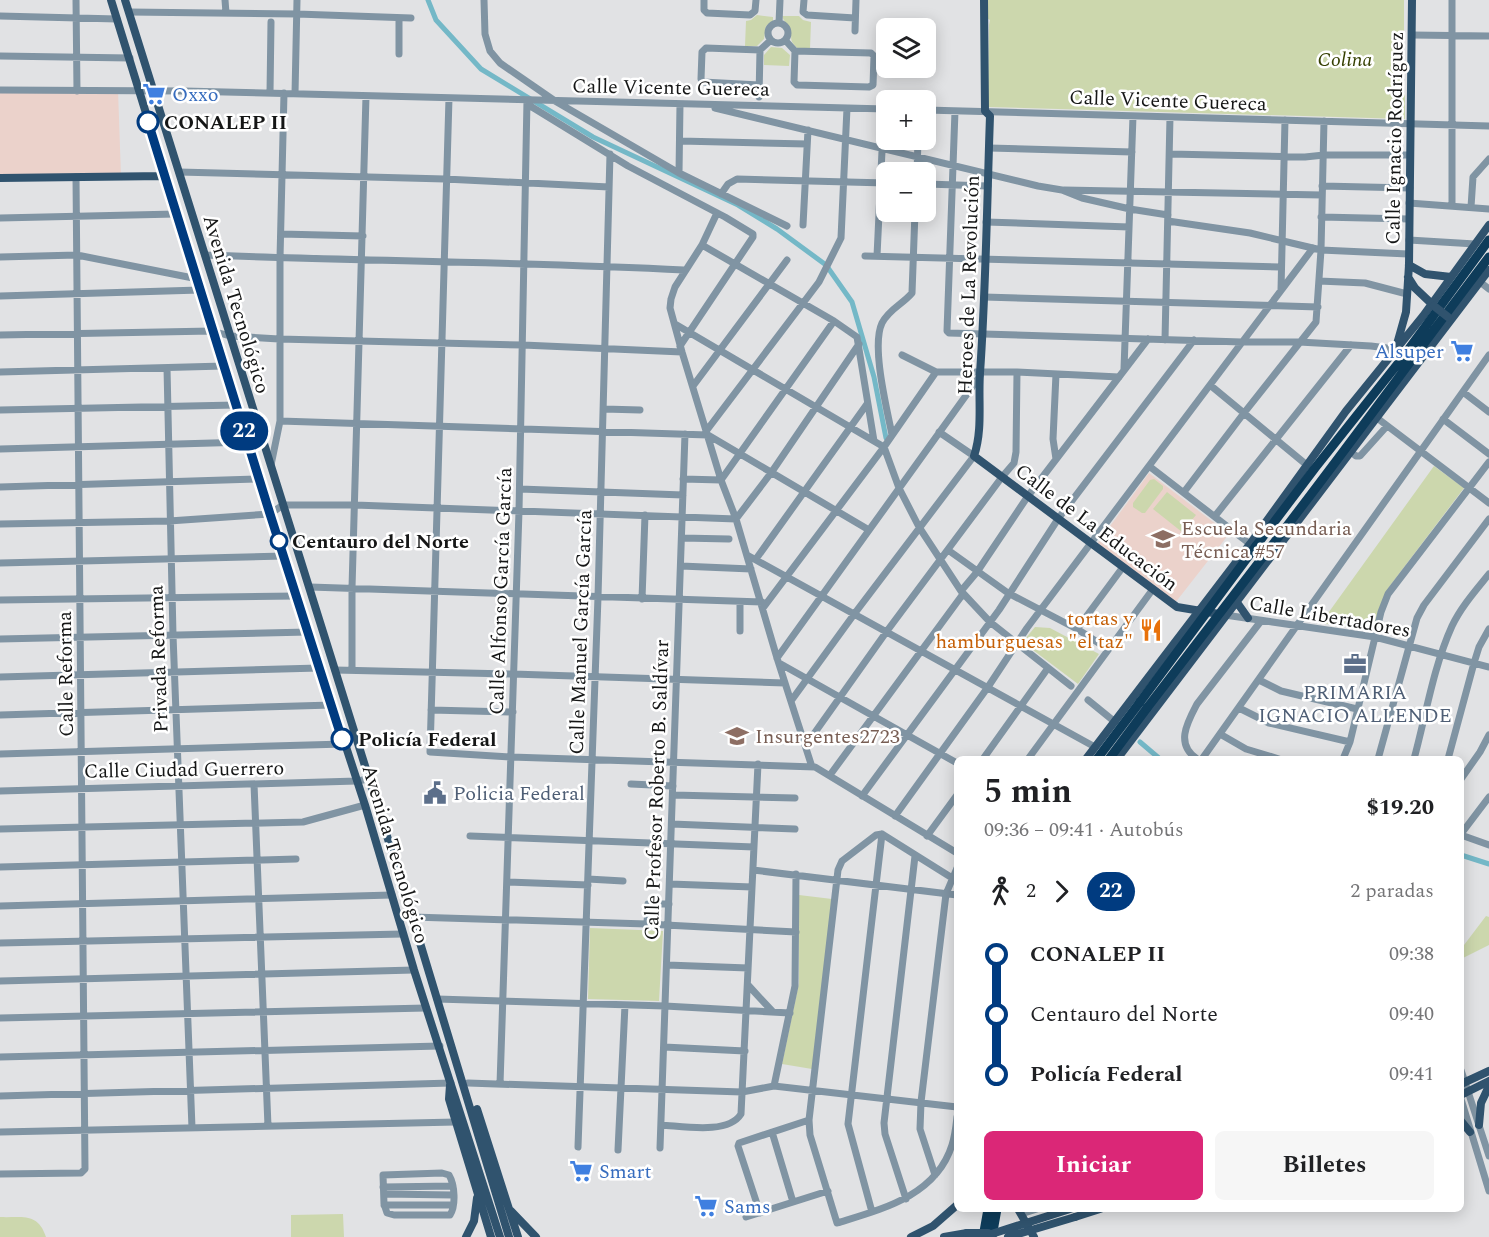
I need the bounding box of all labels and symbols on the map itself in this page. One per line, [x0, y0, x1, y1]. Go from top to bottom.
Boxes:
street label: Calle Ignacio Rodríguez [1378, 31, 1412, 245]
park label: Colina [1317, 45, 1373, 75]
street label: Calle Vicente Guereca [572, 71, 770, 105]
place label: Oxxo [172, 80, 219, 110]
supermarket icon: Oxxo [141, 81, 167, 107]
street label: Calle Vicente Guereca [1069, 83, 1267, 119]
place label: CONALEP II [164, 108, 287, 138]
marker: CONALEP II [137, 111, 159, 133]
street label: Heroes de La Revolución [950, 175, 988, 395]
street label: Avenida Tecnológico [195, 211, 278, 397]
place label: Alsuper [1374, 337, 1444, 367]
supermarket icon: Alsuper [1449, 338, 1475, 364]
line badge: 22 [217, 412, 271, 450]
street label: Calle de La Educación [1009, 457, 1184, 599]
street label: Calle Alfonso García García [482, 467, 520, 715]
street label: Calle Manuel García García [562, 509, 600, 755]
place label: Escuela Secundaria Técnica #57 [1181, 514, 1352, 567]
school or university icon: Escuela Secundaria Técnica #57 [1150, 526, 1176, 552]
place label: Centauro del Norte [292, 527, 469, 557]
marker: Centauro del Norte [270, 532, 288, 550]
street label: Privada Reforma [141, 585, 177, 733]
street label: Calle Libertadores [1247, 588, 1413, 646]
place label: tortas y hamburguesas "el taz" [936, 604, 1134, 657]
street label: Calle Reforma [50, 611, 82, 737]
restaurant icon: tortas y hamburguesas "el taz" [1138, 617, 1164, 643]
street label: Calle Profesor Roberto B. Saldívar [637, 639, 677, 941]
office icon: PRIMARIA IGNACIO ALLENDE [1342, 651, 1368, 677]
place label: PRIMARIA IGNACIO ALLENDE [1258, 678, 1452, 731]
place label: Insurgentes2723 [755, 722, 900, 752]
school or university icon: Insurgentes2723 [724, 723, 750, 749]
place label: Policía Federal [358, 725, 497, 755]
marker: Policía Federal [331, 728, 353, 750]
street label: Calle Ciudad Guerrero [84, 753, 284, 787]
street label: Avenida Tecnológico [354, 761, 437, 947]
place label: Policia Federal [453, 779, 585, 809]
public building icon: Policia Federal [422, 780, 448, 806]
place label: Smart [599, 1157, 652, 1187]
supermarket icon: Smart [568, 1158, 594, 1184]
place label: Sams [724, 1192, 771, 1222]
supermarket icon: Sams [693, 1193, 719, 1219]

